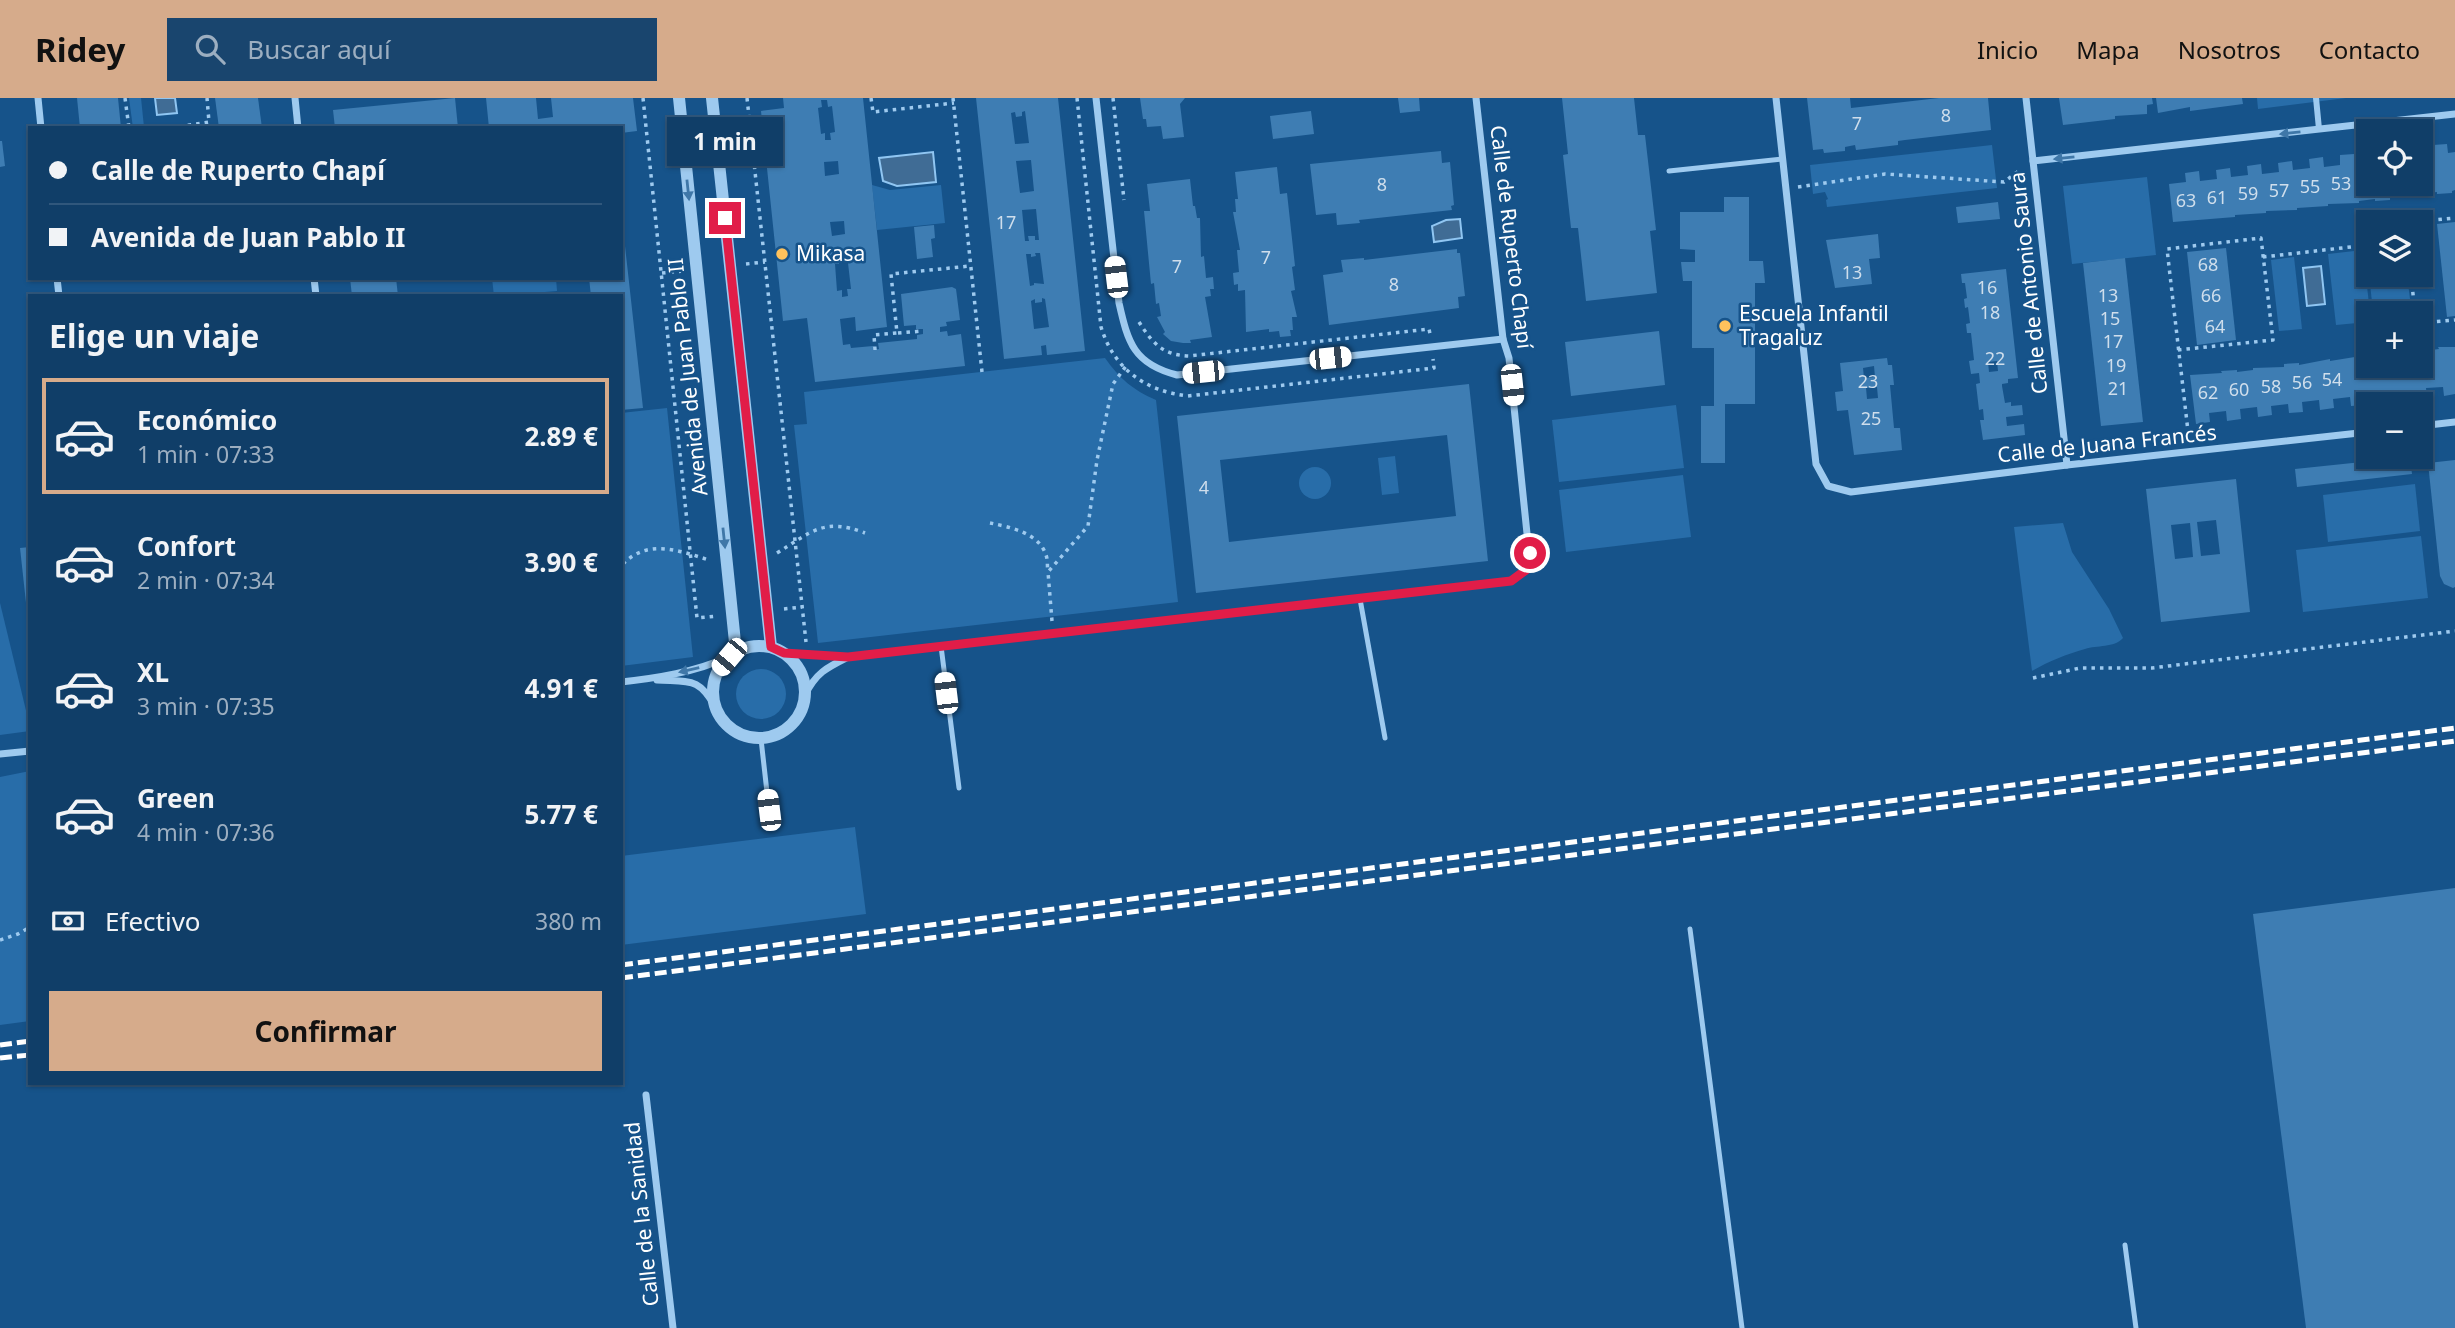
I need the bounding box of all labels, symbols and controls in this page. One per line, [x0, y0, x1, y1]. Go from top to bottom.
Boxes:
search box [167, 18, 657, 81]
text: Ridey [35, 27, 125, 72]
icon: search [191, 30, 229, 68]
text: Buscar aquí [247, 31, 391, 67]
text: Inicio [1977, 33, 2038, 66]
text: Mapa [2076, 33, 2140, 66]
text: Nosotros [2178, 33, 2281, 66]
text: Contacto [2319, 33, 2420, 66]
house number: 8 [1941, 103, 1951, 127]
house number: 7 [1852, 111, 1862, 135]
callout: 1 min [667, 116, 783, 166]
map controls [2356, 119, 2433, 469]
button: locate [2356, 119, 2433, 196]
street label: Calle de Ruperto Chapí [1484, 124, 1540, 351]
text: 1 min [693, 125, 757, 157]
one-way arrow [2279, 127, 2301, 138]
text: Calle de Ruperto Chapí [91, 152, 385, 188]
one-way arrow [2052, 152, 2074, 163]
street label: Calle de Antonio Saura [2002, 171, 2054, 395]
house number: 53 [2331, 171, 2351, 195]
house number: 8 [1377, 172, 1387, 196]
house number: 55 [2300, 174, 2320, 198]
house number: 57 [2269, 178, 2289, 202]
one-way arrow [683, 179, 694, 201]
house number: 59 [2238, 181, 2258, 205]
house number: 61 [2207, 185, 2227, 209]
house number: 63 [2176, 188, 2196, 212]
route end [709, 202, 741, 234]
house number: 17 [996, 210, 1016, 234]
button: layers [2356, 210, 2433, 287]
text: Avenida de Juan Pablo II [91, 219, 405, 255]
place label: Mikasa [796, 239, 865, 267]
house number: 7 [1261, 245, 1271, 269]
marker: Mikasa [774, 246, 790, 262]
house number: 68 [2198, 252, 2218, 276]
house number: 7 [1172, 254, 1182, 278]
car [1104, 255, 1129, 299]
street label: Avenida de Juan Pablo II [661, 257, 713, 497]
house number: 13 [1842, 260, 1862, 284]
house number: 8 [1389, 272, 1399, 296]
house number: 16 [1977, 275, 1997, 299]
house number: 13 [2098, 283, 2118, 307]
house number: 66 [2201, 283, 2221, 307]
place label: Escuela Infantil Tragaluz [1739, 299, 1889, 351]
house number: 18 [1980, 300, 2000, 324]
button: + [2356, 301, 2433, 378]
house number: 15 [2100, 306, 2120, 330]
text: Elige un viaje [49, 314, 259, 357]
house number: 64 [2205, 314, 2225, 338]
marker: Escuela Infantil Tragaluz [1717, 318, 1733, 334]
house number: 17 [2103, 329, 2123, 353]
car [1309, 345, 1352, 371]
house number: 22 [1985, 346, 2005, 370]
house number: 19 [2106, 353, 2126, 377]
car [1182, 359, 1225, 385]
car [1500, 363, 1525, 407]
house number: 54 [2322, 367, 2342, 391]
house number: 23 [1858, 369, 1878, 393]
house number: 56 [2292, 370, 2312, 394]
house number: 58 [2261, 374, 2281, 398]
house number: 21 [2108, 376, 2128, 400]
house number: 60 [2229, 377, 2249, 401]
house number: 62 [2198, 380, 2218, 404]
button: − [2356, 392, 2433, 469]
text: Económico [137, 402, 277, 438]
icon: car [53, 405, 116, 468]
house number: 25 [1861, 406, 1881, 430]
text: 2.89 € [524, 418, 598, 454]
street label: Calle de Juana Francés [1996, 418, 2218, 468]
text: 1 min · 07:33 [137, 438, 275, 470]
house number: 4 [1199, 475, 1209, 499]
text: Confort [137, 528, 236, 564]
one-way arrow [719, 528, 730, 550]
icon: car [53, 531, 116, 594]
route start [1514, 537, 1546, 569]
text: 3.90 € [524, 544, 598, 580]
text: 2 min · 07:34 [137, 564, 275, 596]
car [708, 634, 751, 680]
text: XL [137, 654, 169, 690]
icon: car [53, 657, 116, 720]
one-way arrow [678, 664, 700, 675]
text: 4.91 € [524, 670, 598, 706]
car [934, 671, 959, 715]
text: 3 min · 07:35 [137, 690, 275, 722]
text: Green [137, 780, 215, 816]
icon: car [53, 783, 116, 846]
car [757, 788, 782, 832]
text: 5.77 € [524, 796, 598, 832]
text: 4 min · 07:36 [137, 816, 275, 848]
icon: cash [49, 902, 87, 940]
text: Efectivo [105, 903, 201, 939]
text: 380 m [535, 905, 602, 937]
button: Confirmar [49, 991, 602, 1071]
street label: Calle de la Sanidad [617, 1120, 665, 1308]

